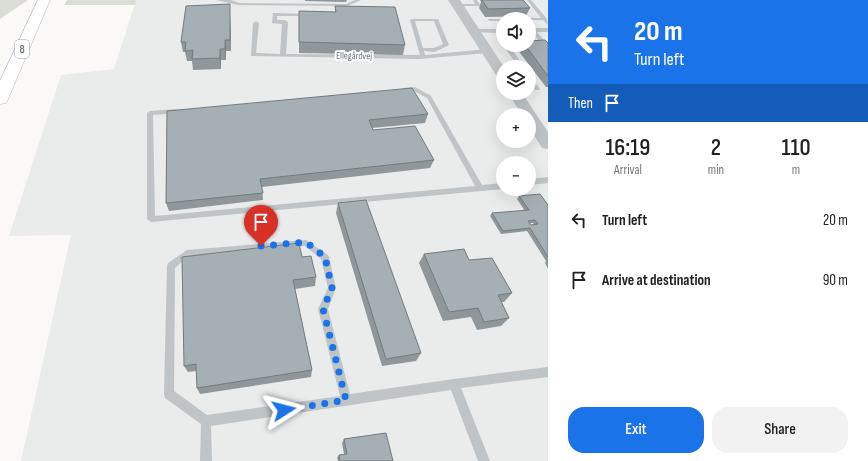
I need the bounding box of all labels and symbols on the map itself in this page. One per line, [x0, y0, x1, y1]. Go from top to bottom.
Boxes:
road number: 8 [15, 40, 29, 58]
street label: Ellegårdvej [336, 50, 372, 62]
pin [244, 205, 278, 246]
position arrow [263, 389, 305, 431]

